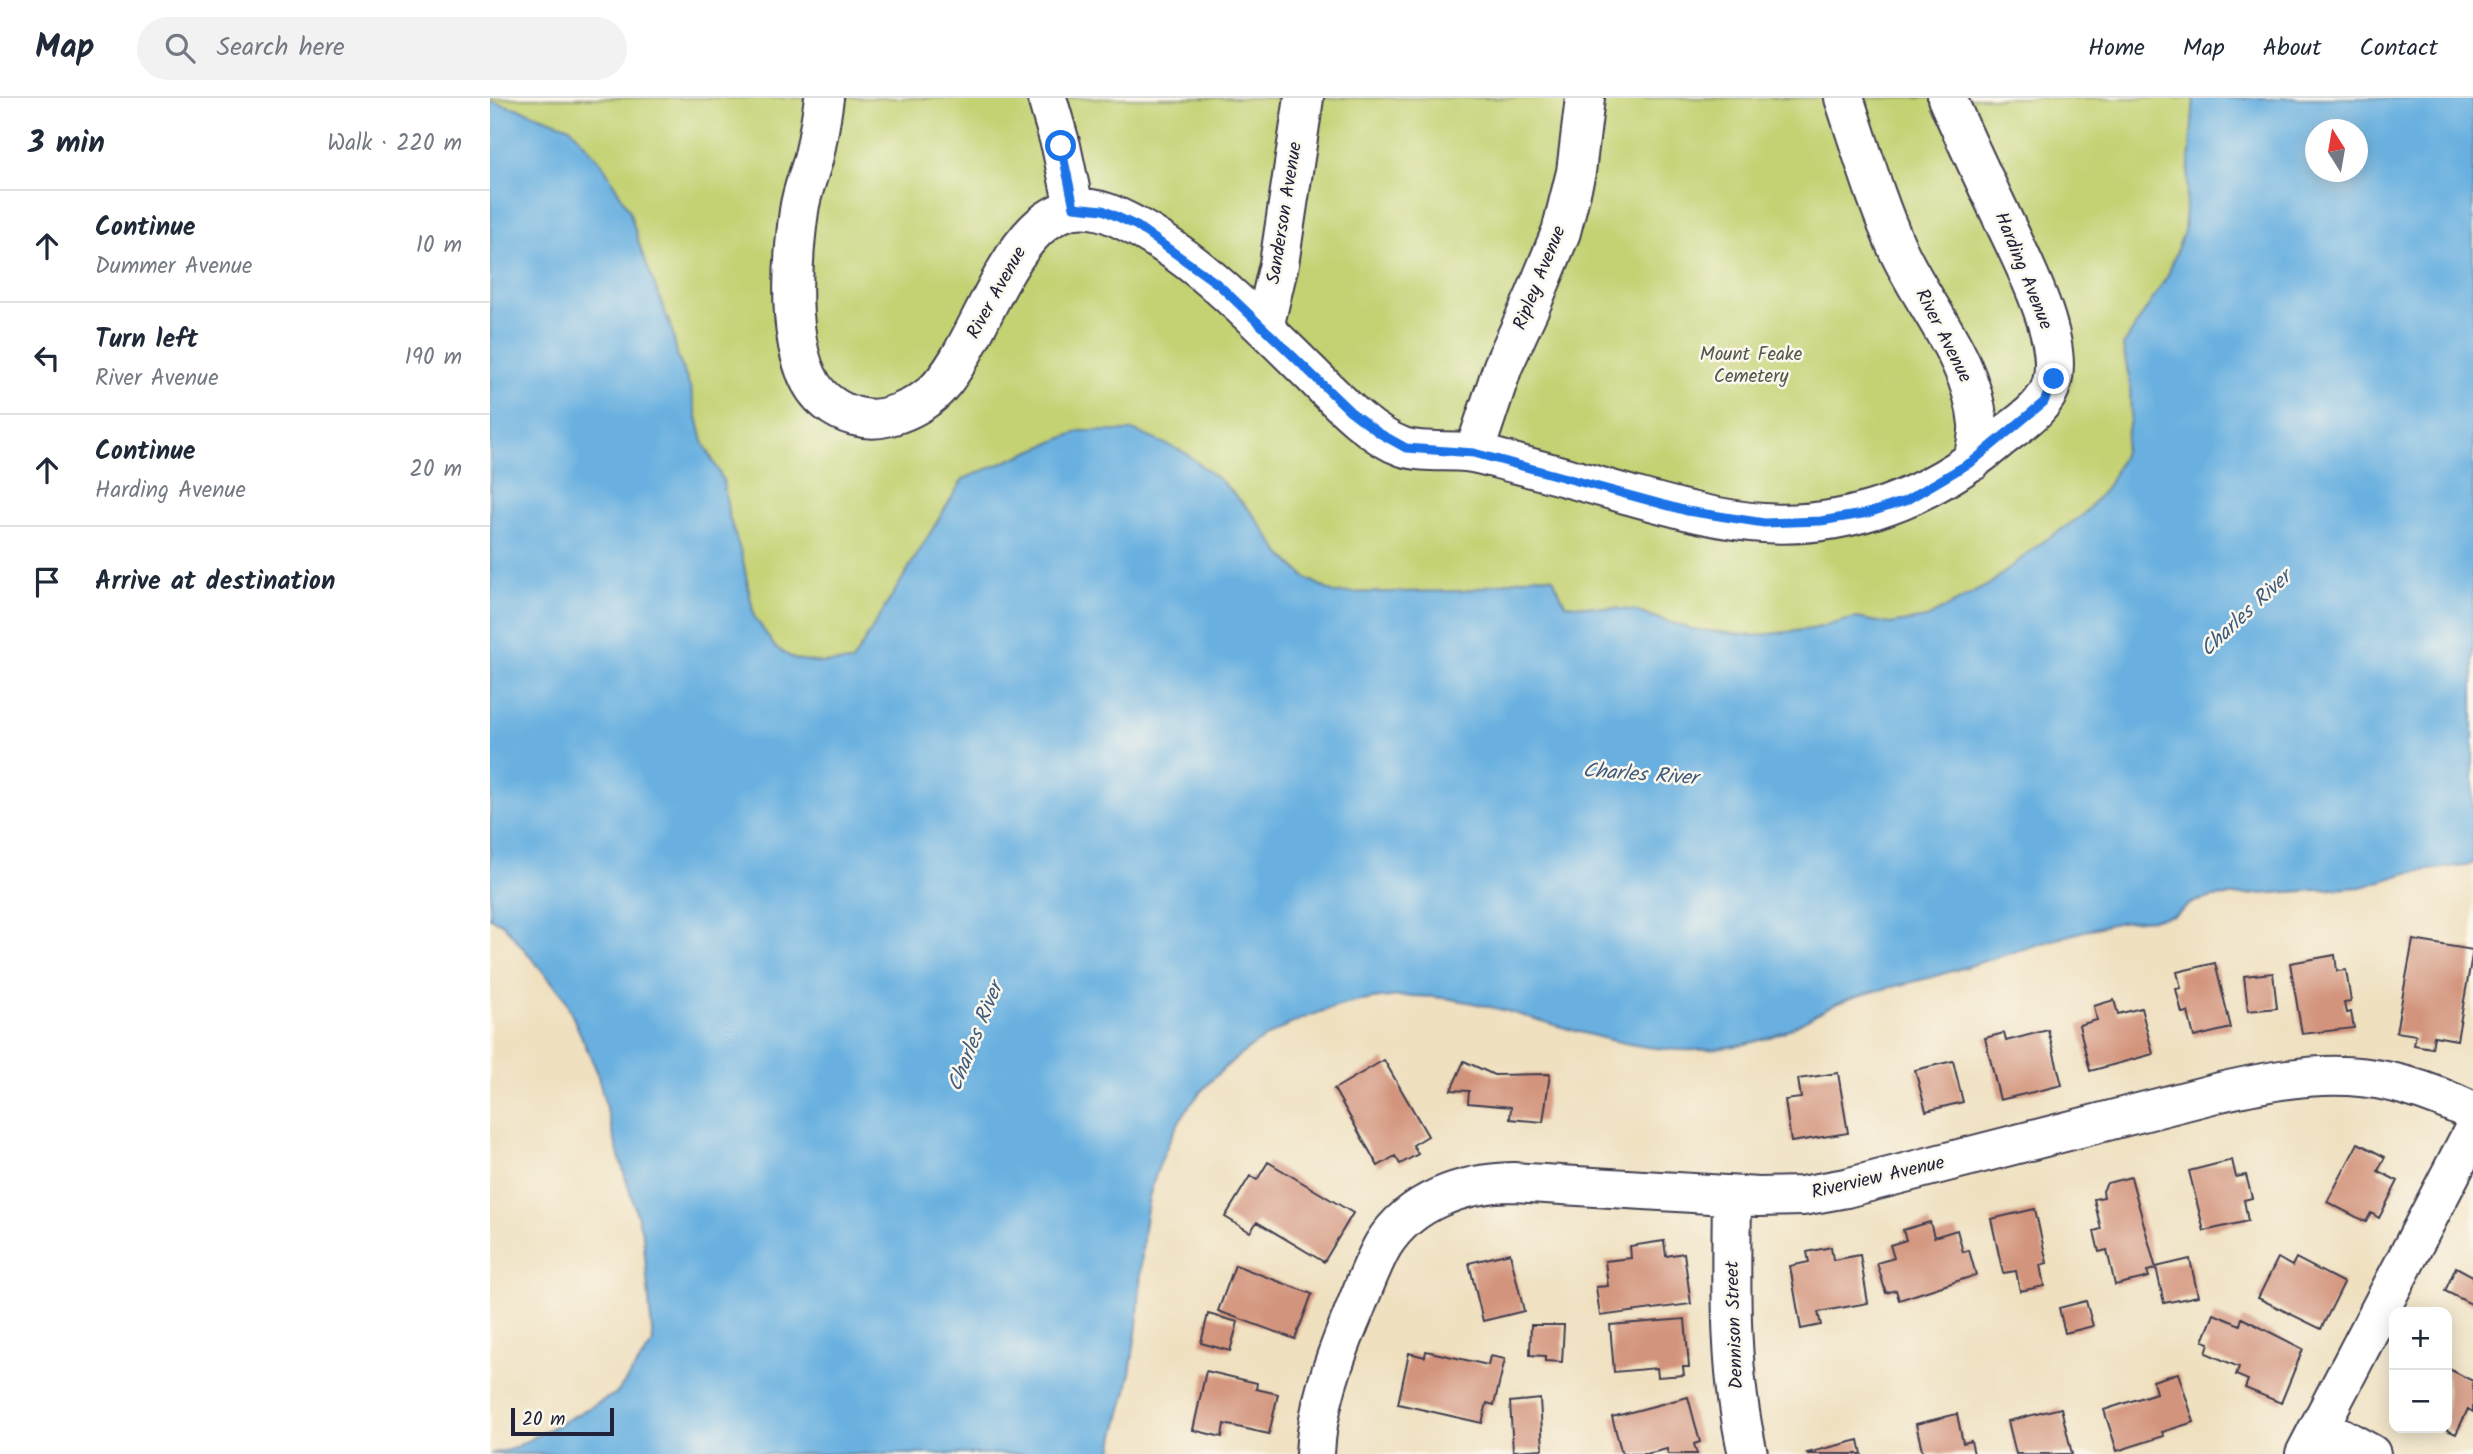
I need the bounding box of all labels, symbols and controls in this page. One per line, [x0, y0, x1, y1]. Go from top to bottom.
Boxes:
search box [137, 17, 627, 80]
text: Map [35, 22, 95, 75]
text: Search here [217, 27, 345, 69]
icon: search [161, 29, 199, 67]
text: Home [2088, 29, 2145, 68]
text: Map [2183, 29, 2225, 68]
text: About [2263, 29, 2321, 68]
text: Contact [2359, 29, 2438, 68]
north arrow [2305, 119, 2368, 182]
text: 3 min [28, 120, 105, 168]
text: Walk · 220 m [327, 126, 462, 162]
route start [1045, 130, 1076, 161]
street label: Sanderson Avenue [1259, 139, 1311, 286]
text: Continue [95, 207, 196, 249]
street label: Harding Avenue [1986, 208, 2060, 335]
street label: Ripley Avenue [1505, 221, 1575, 335]
icon: ahead [28, 227, 66, 265]
text: 10 m [416, 228, 462, 264]
street label: River Avenue [959, 241, 1035, 345]
text: Dummer Avenue [95, 249, 252, 285]
street label: River Avenue [1906, 284, 1980, 389]
text: Turn left [95, 319, 198, 361]
icon: left [28, 339, 66, 377]
text: 190 m [405, 340, 462, 376]
park label: Mount Feake Cemetery [1700, 340, 1803, 392]
text: River Avenue [95, 361, 219, 397]
route end [2038, 363, 2069, 394]
text: Continue [95, 431, 196, 473]
icon: ahead [28, 451, 66, 489]
text: 20 m [410, 452, 462, 488]
text: Harding Avenue [95, 473, 246, 509]
water label: Charles River [2193, 560, 2302, 665]
text: Arrive at destination [95, 561, 335, 603]
icon: arrive [28, 563, 66, 601]
water label: Charles River [1581, 755, 1703, 796]
water label: Charles River [939, 974, 1014, 1097]
street label: Riverview Avenue [1808, 1148, 1948, 1208]
street label: Dennison Street [1718, 1260, 1752, 1390]
map controls [2389, 1307, 2452, 1433]
button: + [2389, 1307, 2452, 1370]
button: − [2389, 1370, 2452, 1433]
scale bar [511, 1405, 614, 1437]
text: 20 m [522, 1405, 565, 1435]

